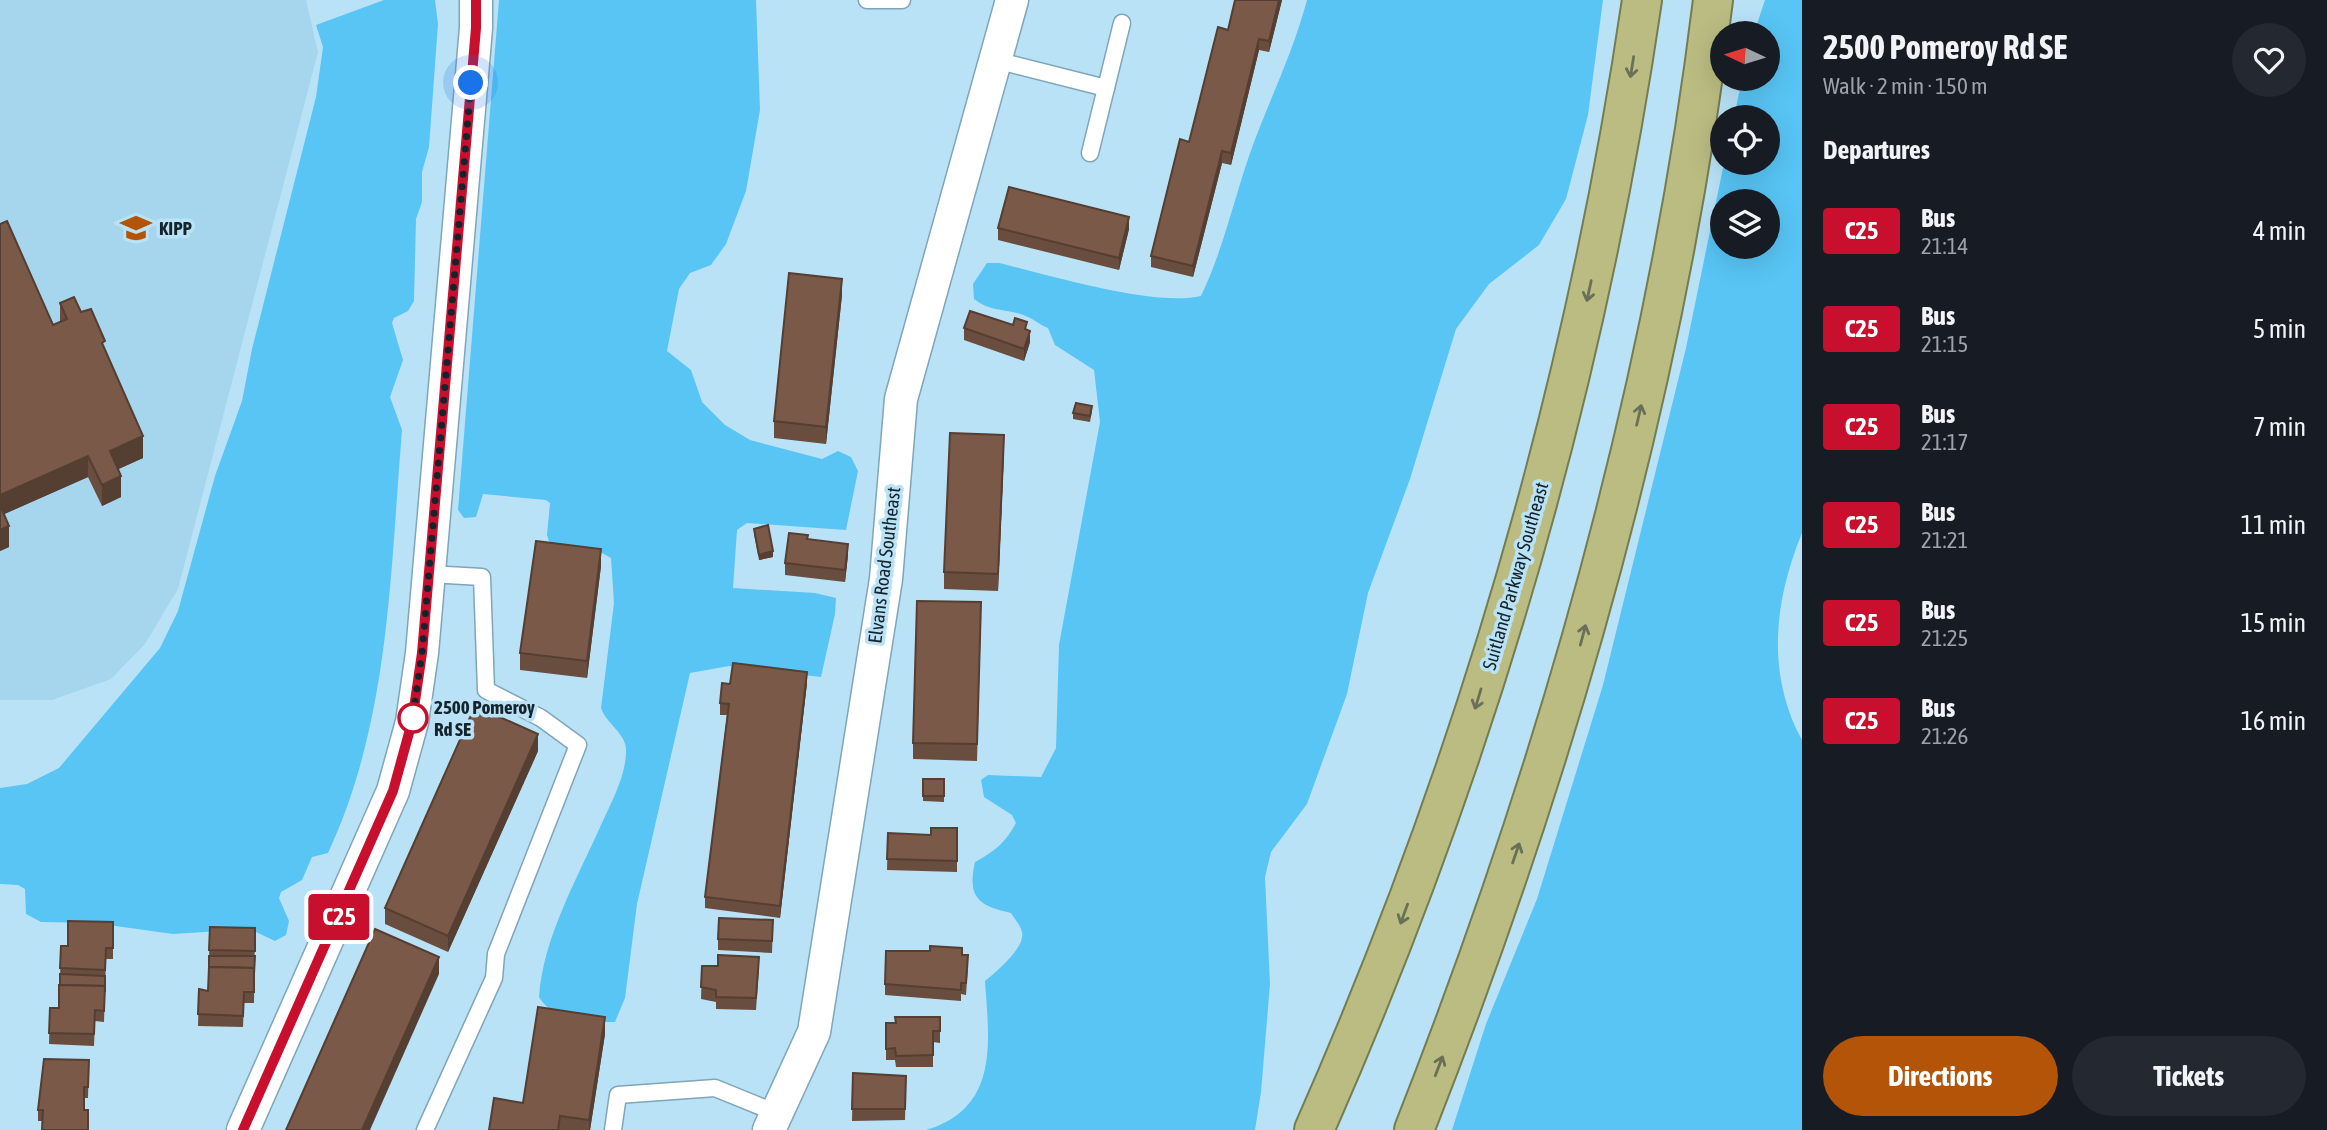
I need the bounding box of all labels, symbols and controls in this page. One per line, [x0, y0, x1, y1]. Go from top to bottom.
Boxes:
north arrow [1710, 21, 1780, 91]
map controls [1710, 21, 1780, 259]
button: heart [2232, 23, 2306, 97]
text: 2500 Pomeroy Rd SE [1823, 28, 2067, 66]
one-way arrow [1625, 56, 1638, 78]
your location [453, 65, 488, 100]
text: Walk · 2 min · 150 m [1823, 73, 1987, 99]
button: locate [1710, 105, 1780, 175]
text: Departures [1823, 135, 1930, 165]
button: layers [1710, 189, 1780, 259]
text: Bus [1921, 203, 1955, 233]
school or university icon: KIPP [119, 211, 153, 245]
text: 4 min [2253, 216, 2306, 246]
place label: KIPP [159, 217, 192, 239]
text: C25 [1845, 217, 1878, 244]
text: 21:14 [1921, 233, 1968, 259]
one-way arrow [1581, 279, 1595, 302]
text: Bus [1921, 301, 1955, 331]
text: 5 min [2253, 314, 2306, 344]
text: C25 [1845, 315, 1878, 342]
text: 21:15 [1921, 331, 1968, 357]
text: Bus [1921, 399, 1955, 429]
one-way arrow [1633, 404, 1646, 427]
text: 7 min [2253, 412, 2306, 442]
text: C25 [1845, 413, 1878, 440]
text: 21:17 [1921, 429, 1968, 455]
street label: Suitland Parkway Southeast [1478, 480, 1552, 672]
street label: Elvans Road Southeast [864, 486, 904, 644]
text: Bus [1921, 497, 1955, 527]
text: 11 min [2241, 510, 2306, 540]
text: C25 [1845, 511, 1878, 538]
text: 21:21 [1921, 527, 1968, 553]
text: Bus [1921, 595, 1955, 625]
text: 15 min [2241, 608, 2306, 638]
text: C25 [1845, 609, 1878, 636]
one-way arrow [1577, 624, 1590, 647]
text: 21:25 [1921, 625, 1968, 651]
one-way arrow [1471, 688, 1484, 710]
text: Bus [1921, 693, 1955, 723]
place label: 2500 Pomeroy Rd SE [434, 696, 535, 740]
marker: 2500 Pomeroy Rd SE [398, 703, 428, 733]
text: 16 min [2241, 706, 2306, 736]
text: C25 [1845, 707, 1878, 734]
text: 21:26 [1921, 723, 1968, 749]
one-way arrow [1511, 842, 1524, 864]
line badge: C25 [299, 894, 379, 940]
text: C25 [322, 903, 356, 930]
one-way arrow [1396, 903, 1409, 925]
button: Directions [1823, 1036, 2058, 1116]
button: Tickets [2072, 1036, 2306, 1116]
one-way arrow [1434, 1056, 1447, 1078]

